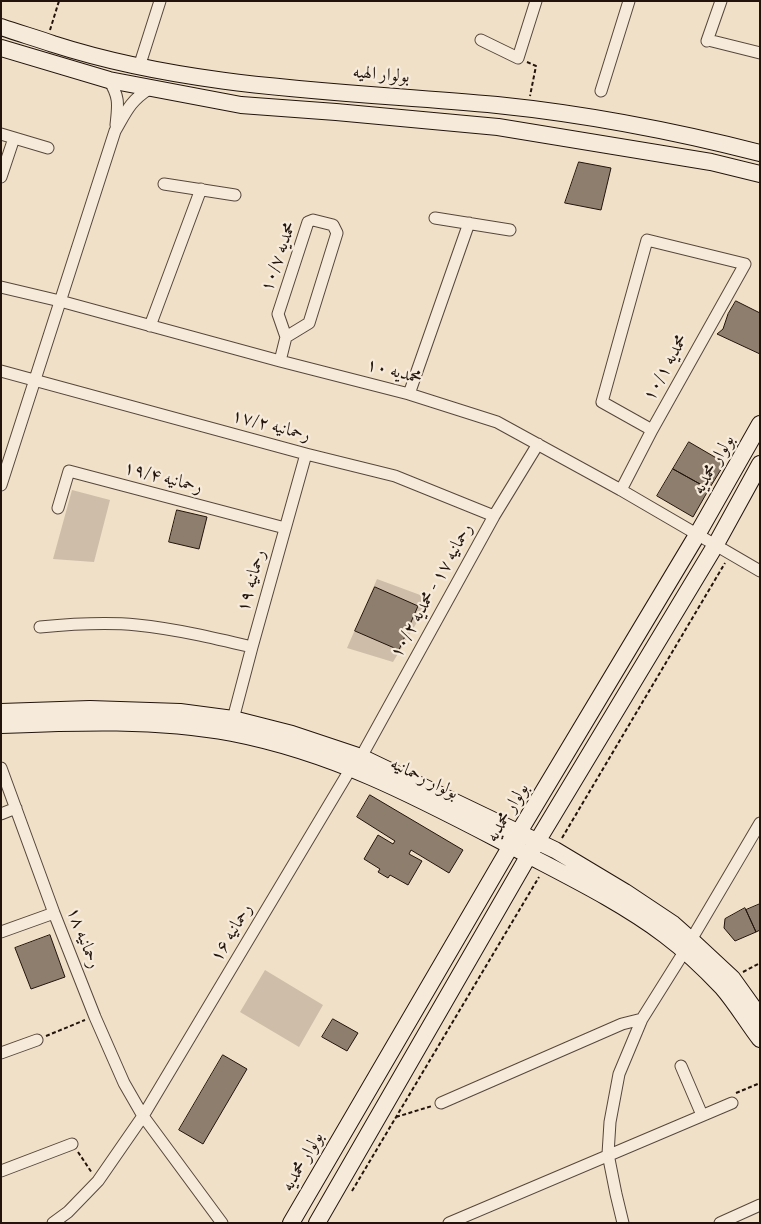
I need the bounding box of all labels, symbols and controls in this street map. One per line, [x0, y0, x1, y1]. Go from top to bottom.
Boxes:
street label: بولوار الهیه [352, 62, 410, 88]
street label: محمدیه ۱۰/۷ [256, 219, 302, 295]
street label: محمدیه ۱۰/۱ [639, 331, 693, 405]
street label: محمدیه ۱۰ [364, 354, 424, 390]
street label: رحمانیه ۱۷/۲ [229, 405, 313, 447]
street label: بولوار محمدیه [688, 431, 740, 499]
street label: رحمانیه ۱۹/۴ [121, 457, 205, 499]
street label: رحمانیه ۱۷ - محمدیه ۱۰/۲ [386, 520, 478, 662]
street label: رحمانیه ۱۹ [233, 547, 271, 615]
street label: بولوار رحمانیه [387, 753, 461, 805]
street label: بولوار محمدیه [482, 779, 534, 847]
street label: رحمانیه ۱۶ [206, 900, 258, 966]
street label: رحمانیه ۱۸ [61, 904, 105, 972]
street label: بولوار محمدیه [277, 1128, 329, 1196]

